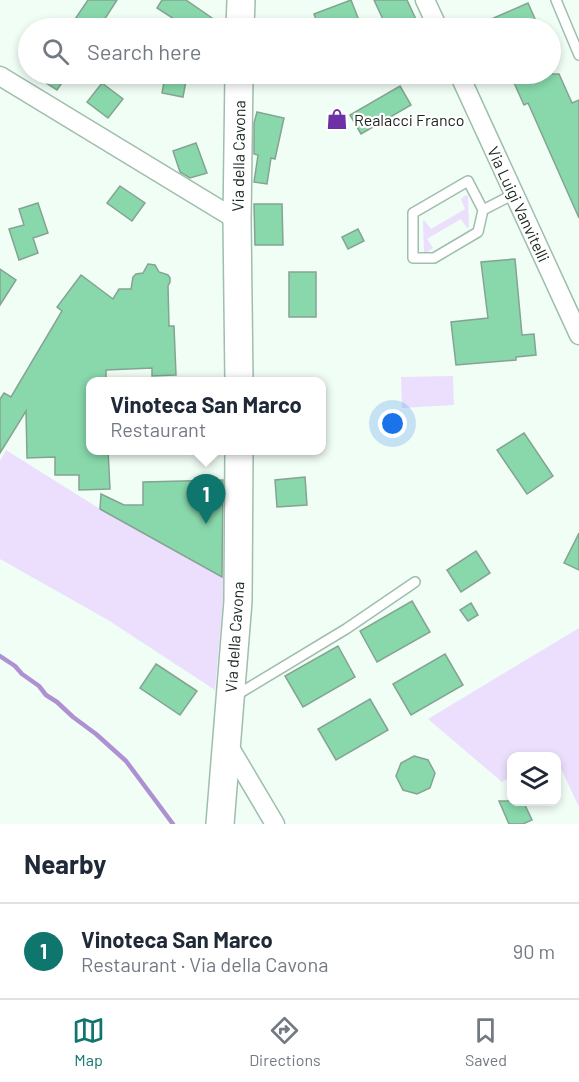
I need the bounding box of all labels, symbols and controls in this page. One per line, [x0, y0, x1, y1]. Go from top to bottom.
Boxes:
search box [18, 18, 561, 84]
icon: search [39, 35, 72, 68]
text: Search here [87, 38, 201, 64]
street label: Via della Cavona [228, 100, 248, 212]
shop icon: Realacci Franco [325, 107, 349, 131]
place label: Realacci Franco [354, 110, 464, 129]
street label: Via Luigi Vanvitelli [484, 143, 554, 265]
popup [86, 377, 326, 455]
text: Vinoteca San Marco [110, 391, 302, 417]
your location [378, 409, 407, 438]
text: Restaurant [110, 417, 206, 441]
pin: 1 [186, 474, 226, 524]
street label: Via della Cavona [221, 581, 247, 693]
map controls [507, 752, 561, 806]
button: layers [507, 752, 561, 806]
text: Nearby [24, 848, 106, 879]
text: Vinoteca San Marco [81, 926, 273, 952]
text: 1 [40, 939, 47, 963]
text: 90 m [513, 939, 555, 963]
text: Restaurant · Via della Cavona [81, 952, 328, 976]
tab: Map [72, 1014, 105, 1069]
tab: Directions [249, 1014, 321, 1069]
tab: Saved [465, 1014, 507, 1069]

